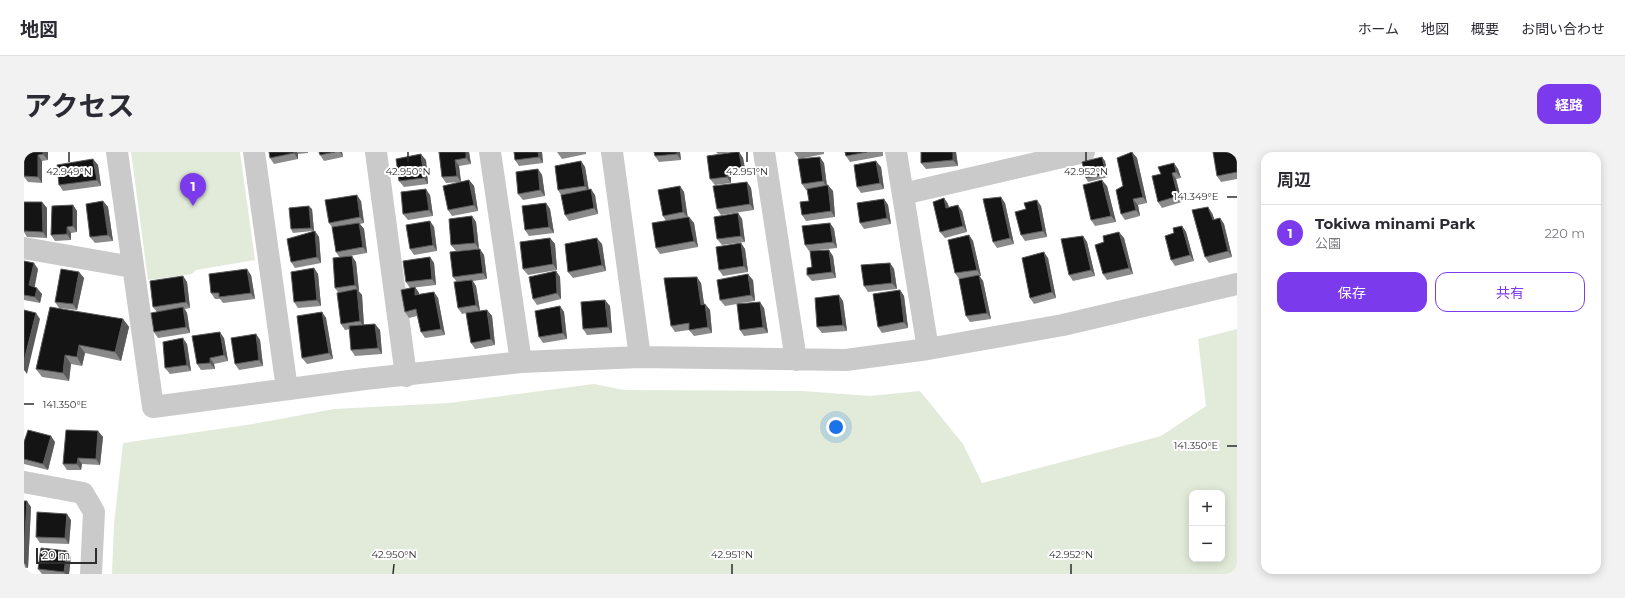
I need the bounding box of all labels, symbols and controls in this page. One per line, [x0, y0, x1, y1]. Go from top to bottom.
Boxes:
text: 地図 [20, 18, 58, 41]
text: ホーム [1357, 20, 1399, 38]
text: 地図 [1421, 20, 1449, 38]
text: 概要 [1471, 20, 1499, 38]
text: お問い合わせ [1521, 20, 1605, 38]
button: 経路 [1537, 84, 1601, 124]
text: アクセス [24, 89, 135, 123]
text: 42.949°N [46, 165, 92, 178]
text: 42.950°N [385, 165, 431, 178]
text: 42.951°N [726, 165, 768, 178]
text: 42.952°N [1064, 165, 1108, 178]
text: 周辺 [1277, 170, 1311, 190]
pin: 1 [180, 173, 206, 206]
text: 141.349°E [1174, 190, 1219, 203]
text: Tokiwa minami Park [1315, 214, 1475, 233]
text: 1 [1287, 225, 1293, 241]
text: 220 m [1544, 225, 1585, 241]
text: 公園 [1315, 235, 1341, 251]
button: 保存 [1277, 272, 1427, 312]
button: 共有 [1435, 272, 1585, 312]
text: 141.350°E [43, 398, 88, 411]
your location [826, 417, 846, 437]
text: 141.350°E [1174, 439, 1219, 452]
map controls [1189, 490, 1225, 562]
button: + [1189, 490, 1225, 526]
button: − [1189, 526, 1225, 562]
scale bar [36, 546, 97, 565]
text: 20 m [42, 548, 70, 562]
text: 42.950°N [371, 548, 417, 561]
text: 42.951°N [711, 548, 753, 561]
text: 42.952°N [1049, 548, 1093, 561]

